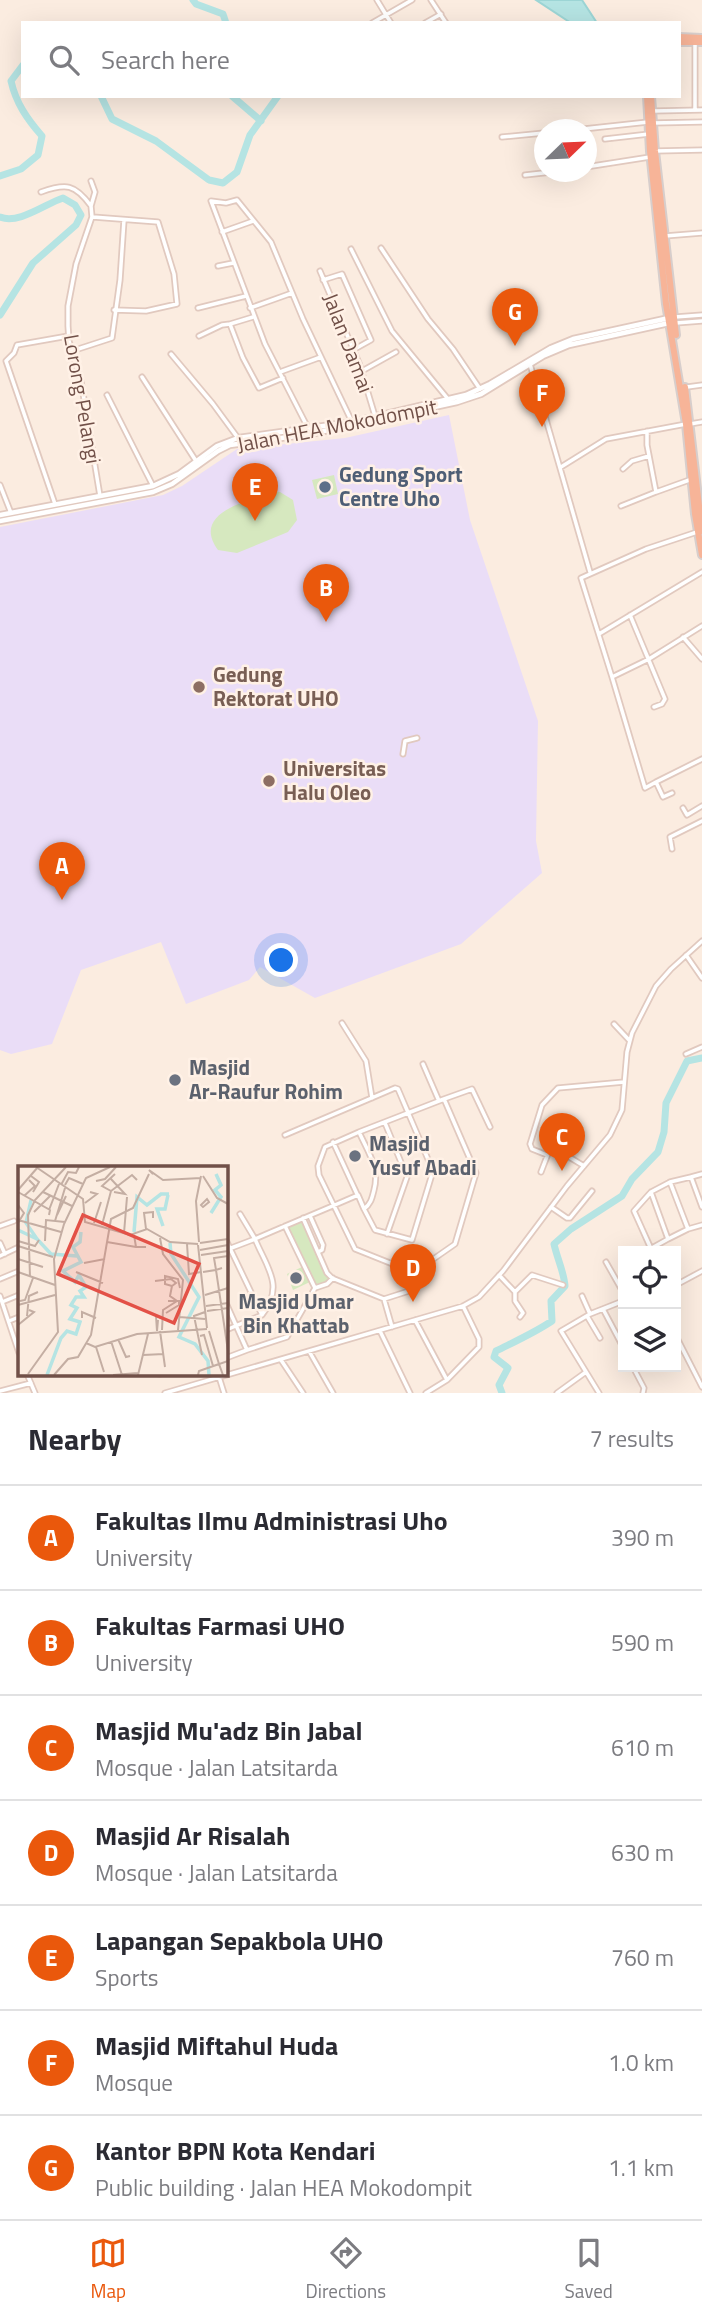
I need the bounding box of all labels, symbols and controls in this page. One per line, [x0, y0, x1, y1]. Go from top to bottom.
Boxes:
search box [21, 21, 681, 98]
text: Search here [101, 40, 230, 79]
icon: search [45, 41, 83, 79]
north arrow [534, 119, 597, 182]
street label: Jalan Damai [315, 288, 383, 397]
pin: G [492, 288, 538, 346]
street label: Lorong Pelangi [56, 332, 110, 466]
pin: F [519, 369, 565, 427]
street label: Jalan HEA Mokodompit [234, 390, 440, 460]
place label: Gedung Sport Centre Uho [339, 458, 463, 514]
pin: E [232, 463, 278, 521]
marker: Gedung Sport Centre Uho [317, 479, 333, 495]
pin: B [303, 564, 349, 622]
place label: Gedung Rektorat UHO [213, 658, 339, 714]
marker: Gedung Rektorat UHO [191, 679, 207, 695]
place label: Universitas Halu Oleo [283, 752, 386, 808]
marker: Universitas Halu Oleo [261, 773, 277, 789]
pin: A [39, 842, 85, 900]
your location [264, 943, 298, 977]
place label: Masjid Ar-Raufur Rohim [189, 1051, 343, 1107]
marker: Masjid Ar-Raufur Rohim [167, 1072, 183, 1088]
pin: C [539, 1113, 585, 1171]
place label: Masjid Yusuf Abadi [369, 1127, 477, 1183]
marker: Masjid Yusuf Abadi [347, 1148, 363, 1164]
inset map [18, 1166, 228, 1376]
pin: D [390, 1244, 436, 1302]
map controls [618, 1246, 681, 1372]
button: locate [618, 1246, 681, 1309]
marker: Masjid Umar Bin Khattab [288, 1270, 304, 1286]
place label: Masjid Umar Bin Khattab [238, 1285, 354, 1341]
button: layers [618, 1309, 681, 1372]
text: Nearby [28, 1416, 121, 1462]
text: 7 results [590, 1421, 674, 1456]
text: Fakultas Ilmu Administrasi Uho [95, 1501, 448, 1540]
text: A [44, 1520, 58, 1555]
text: 390 m [611, 1520, 674, 1555]
text: University [95, 1540, 193, 1575]
text: Fakultas Farmasi UHO [95, 1606, 345, 1645]
text: B [44, 1625, 58, 1660]
text: 590 m [611, 1625, 674, 1660]
text: University [95, 1645, 193, 1680]
text: Masjid Mu'adz Bin Jabal [95, 1711, 363, 1750]
text: C [45, 1730, 57, 1765]
text: 610 m [611, 1730, 674, 1765]
text: Mosque · Jalan Latsitarda [95, 1750, 338, 1785]
text: Masjid Ar Risalah [95, 1816, 290, 1855]
text: D [44, 1835, 58, 1870]
text: 630 m [611, 1835, 674, 1870]
text: Mosque · Jalan Latsitarda [95, 1855, 338, 1890]
text: Lapangan Sepakbola UHO [95, 1921, 383, 1960]
text: E [45, 1940, 57, 1975]
text: 760 m [611, 1940, 674, 1975]
text: Sports [95, 1960, 158, 1995]
text: Masjid Miftahul Huda [95, 2026, 338, 2065]
text: F [45, 2045, 57, 2080]
text: 1.0 km [608, 2045, 674, 2080]
text: Mosque [95, 2065, 173, 2100]
text: Kantor BPN Kota Kendari [95, 2131, 375, 2170]
text: G [44, 2150, 58, 2185]
text: 1.1 km [608, 2150, 674, 2185]
text: Public building · Jalan HEA Mokodompit [95, 2170, 472, 2205]
tab: Map [89, 2234, 127, 2305]
tab: Directions [306, 2234, 386, 2305]
tab: Saved [564, 2234, 613, 2305]

